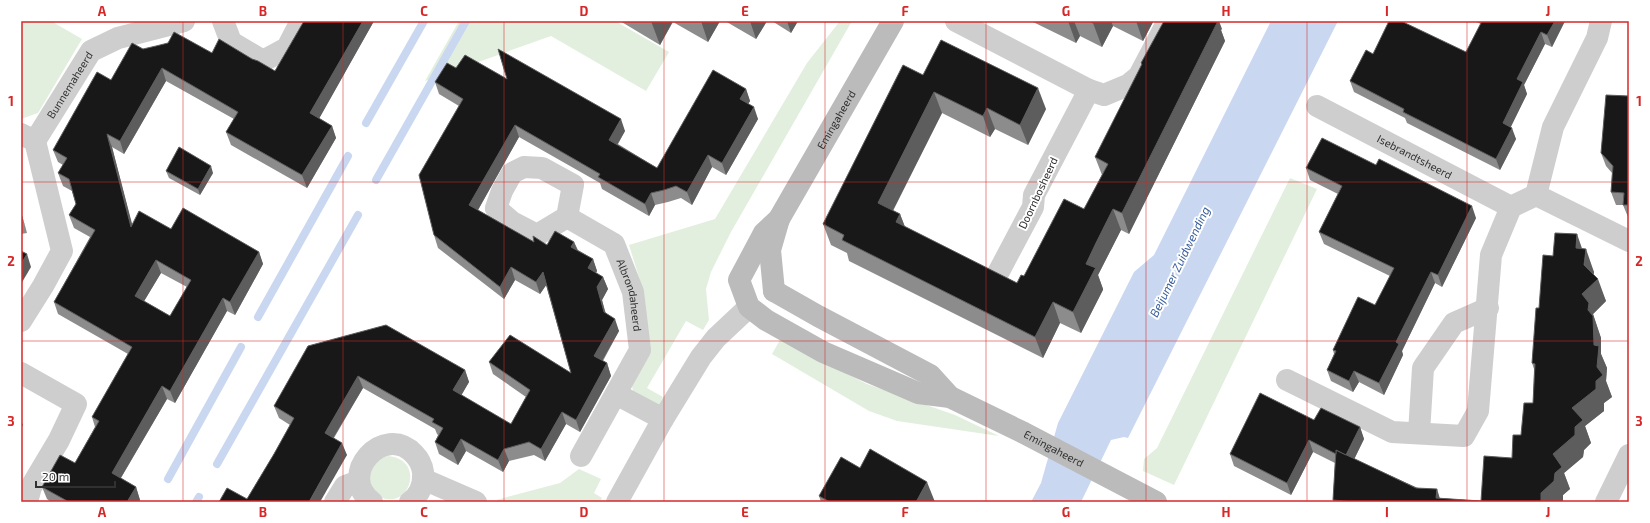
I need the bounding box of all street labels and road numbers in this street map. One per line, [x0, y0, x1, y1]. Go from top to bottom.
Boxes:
street label: Bunnemaheerd [44, 49, 95, 121]
street label: Emingaheerd [814, 88, 858, 151]
street label: Isebrandtsheerd [1375, 132, 1454, 181]
street label: Doornbosheerd [1015, 155, 1060, 231]
street label: Albrondaheerd [614, 257, 645, 332]
street label: Emingaheerd [1022, 427, 1086, 469]

